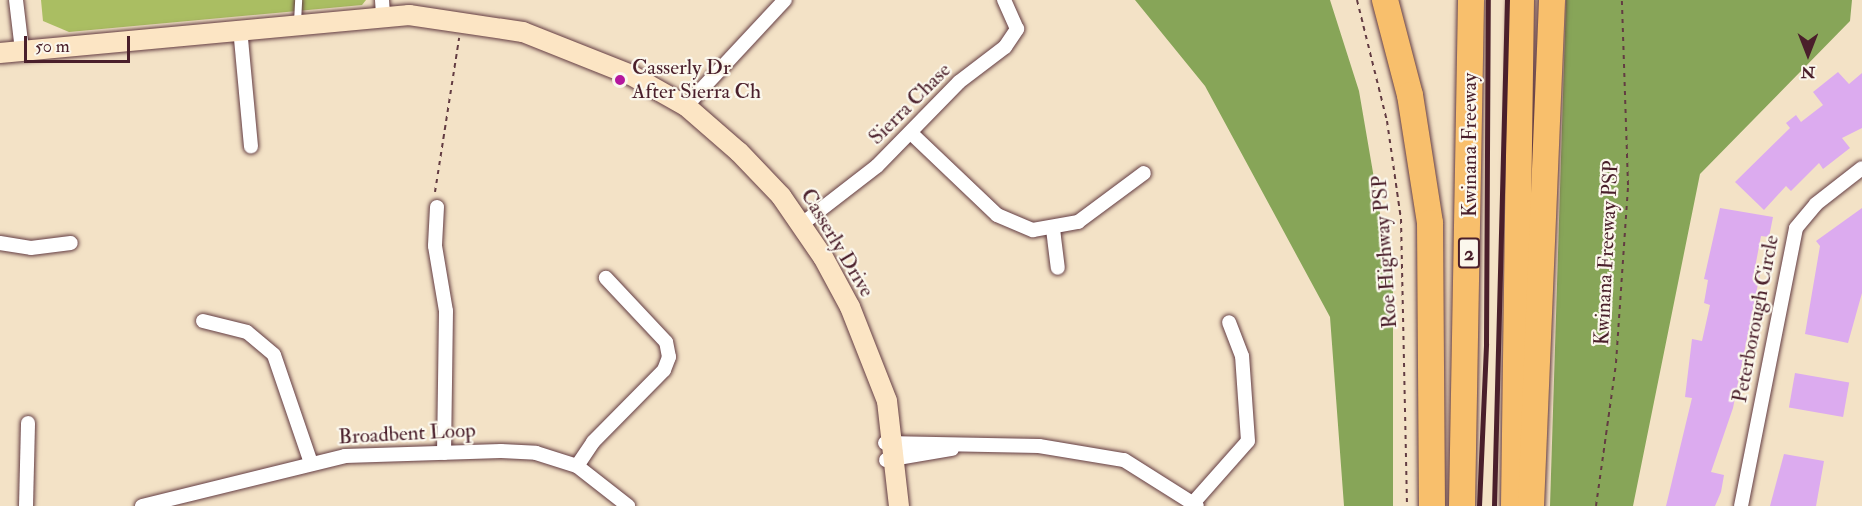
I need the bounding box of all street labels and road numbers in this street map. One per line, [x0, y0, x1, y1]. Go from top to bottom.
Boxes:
street label: Sierra Chase [864, 58, 956, 150]
street label: Kwinana Freeway [1457, 73, 1483, 217]
street label: Kwinana Freeway PSP [1590, 160, 1624, 346]
street label: Roe Highway PSP [1367, 175, 1403, 329]
street label: Casserly Drive [795, 184, 879, 302]
street label: Peterborough Circle [1727, 233, 1785, 405]
road number: 2 [1457, 236, 1481, 270]
street label: Broadbent Loop [338, 418, 476, 450]

